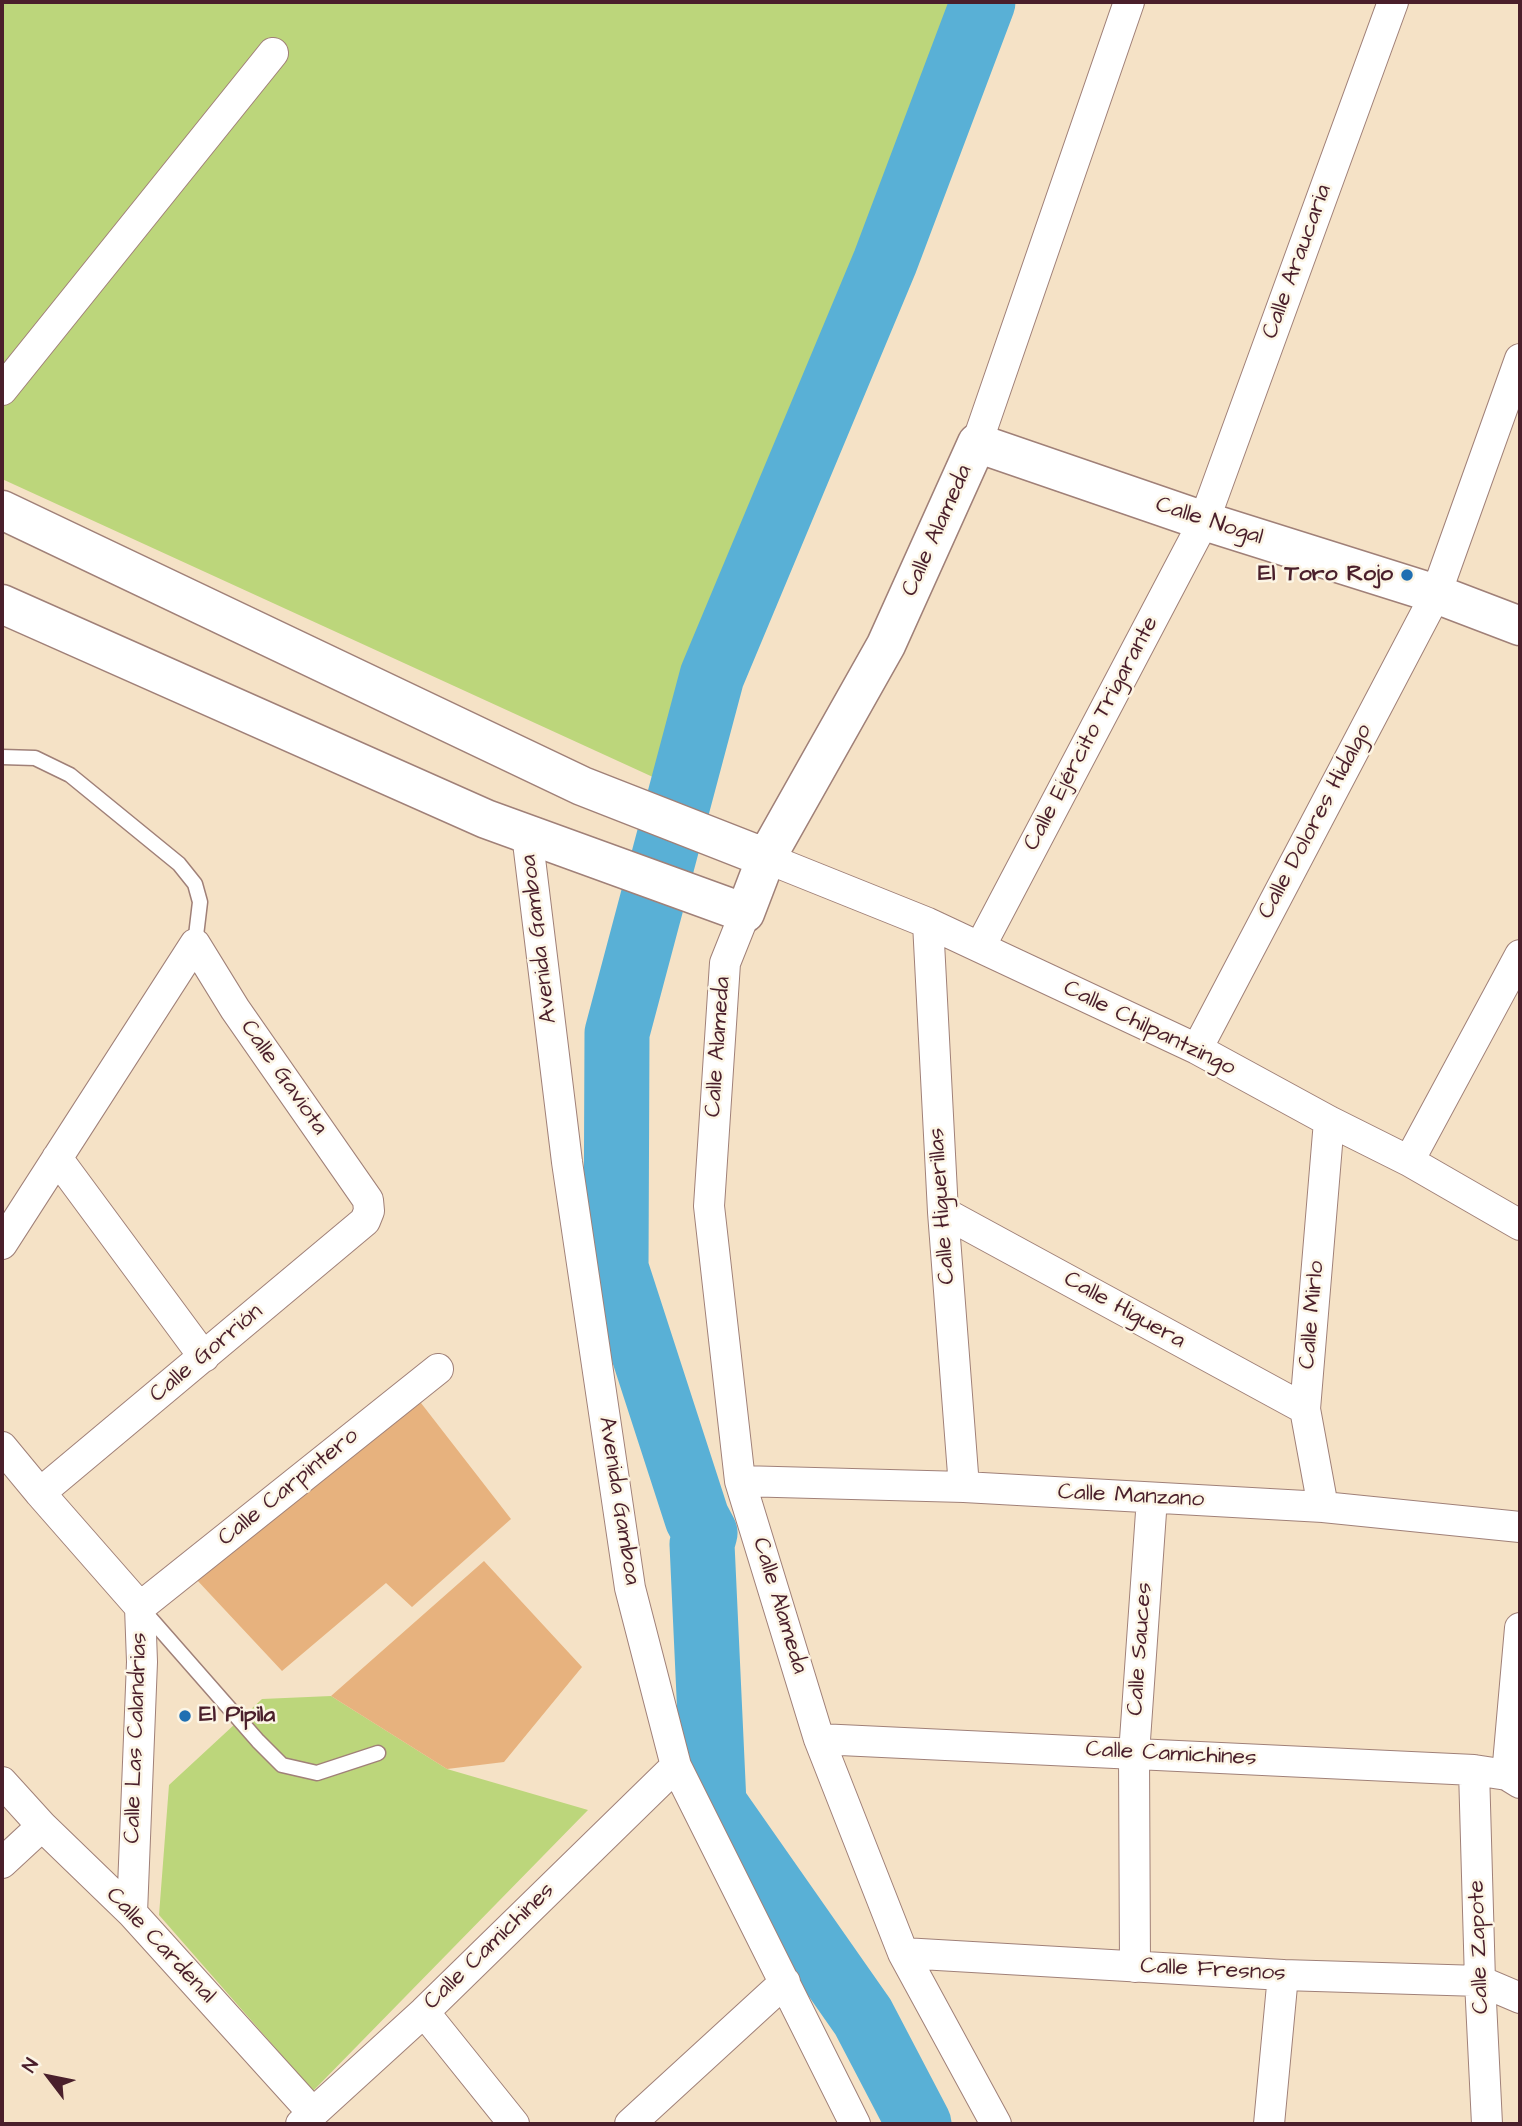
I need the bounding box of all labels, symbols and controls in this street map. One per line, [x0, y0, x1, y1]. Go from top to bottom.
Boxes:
street label: Calle Araucaria [1257, 181, 1339, 343]
street label: Calle Alameda [897, 461, 979, 601]
street label: Calle Nogal [1152, 492, 1266, 552]
place label: El Toro Rojo [1258, 561, 1393, 589]
marker: El Toro Rojo [1399, 567, 1415, 583]
street label: Calle Ejército Trigarante [1019, 612, 1165, 856]
street label: Calle Dolores Hidalgo [1253, 720, 1379, 924]
street label: Avenida Gamboa [516, 853, 564, 1025]
street label: Calle Chilpantzingo [1058, 975, 1240, 1083]
street label: Calle Alameda [700, 976, 738, 1118]
street label: Calle Gaviota [233, 1015, 333, 1141]
street label: Calle Higuerillas [924, 1127, 962, 1285]
street label: Calle Mirlo [1295, 1260, 1331, 1370]
street label: Calle Higuera [1058, 1266, 1190, 1356]
street label: Calle Gorrión [145, 1299, 269, 1409]
street label: Avenida Gamboa [591, 1415, 645, 1587]
street label: Calle Carpintero [213, 1423, 365, 1553]
street label: Calle Manzano [1057, 1479, 1205, 1515]
street label: Calle Alameda [745, 1535, 813, 1677]
street label: Calle Sauces [1123, 1581, 1159, 1717]
street label: Calle Las Calandrias [120, 1632, 154, 1844]
place label: El Pipila [199, 1702, 275, 1730]
marker: El Pipila [177, 1708, 193, 1724]
street label: Calle Camichines [1085, 1737, 1257, 1773]
street label: Calle Camichines [419, 1878, 561, 2016]
street label: Calle Zapote [1464, 1880, 1496, 2014]
street label: Calle Cardenal [99, 1882, 221, 2010]
street label: Calle Fresnos [1140, 1953, 1286, 1989]
north arrow [14, 2042, 84, 2112]
text: N [16, 2053, 45, 2078]

